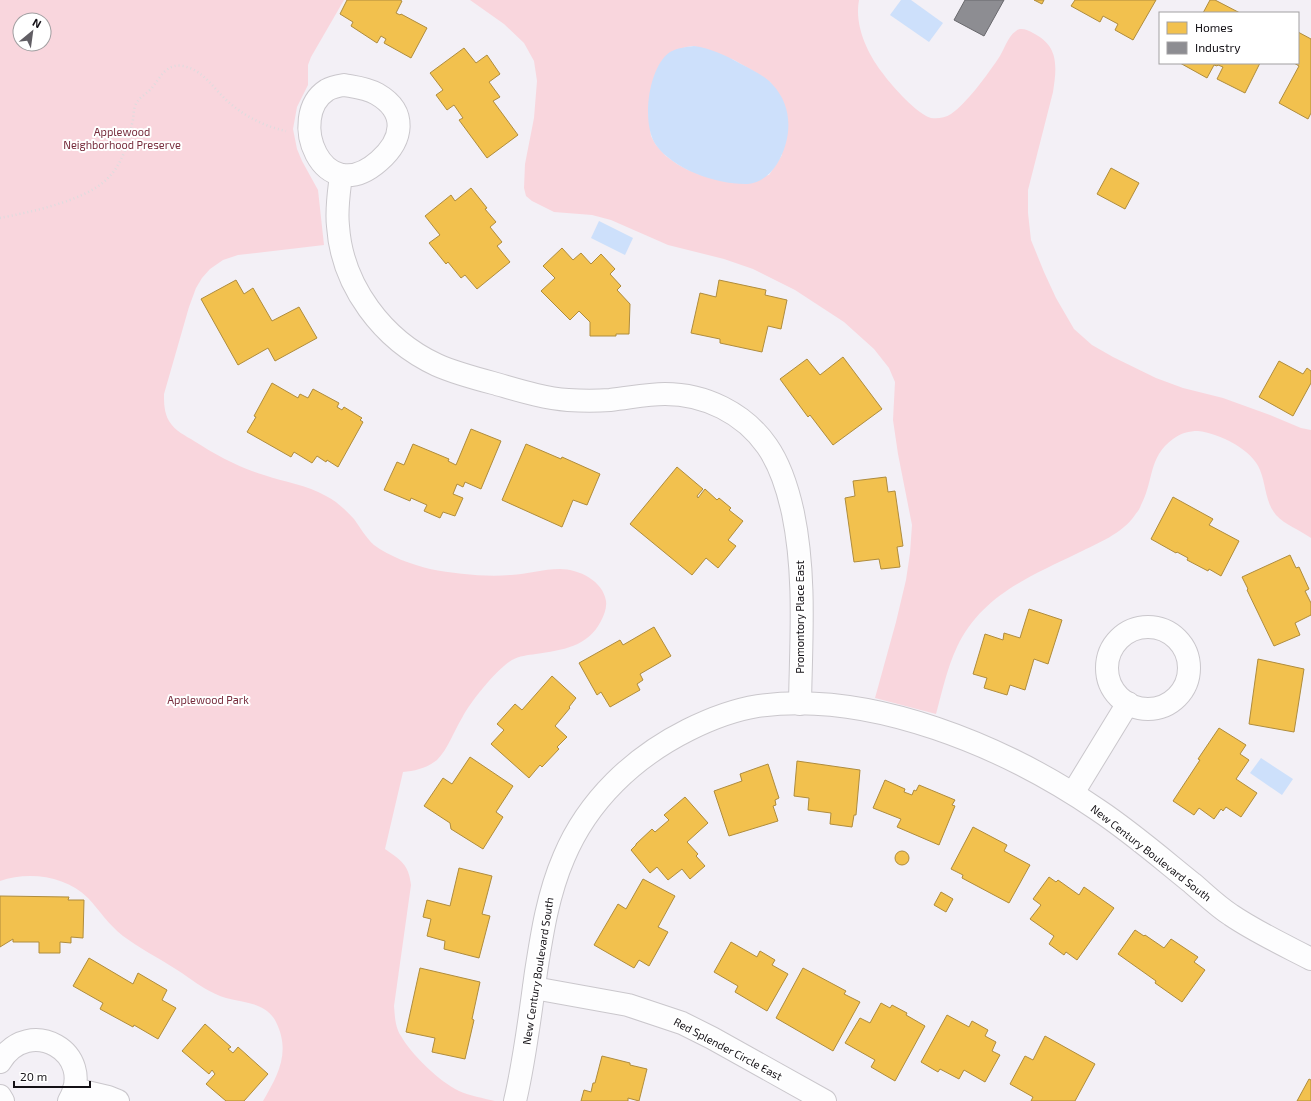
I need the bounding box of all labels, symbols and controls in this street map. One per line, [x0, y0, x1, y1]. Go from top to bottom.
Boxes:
north arrow [12, 12, 52, 52]
legend [1159, 12, 1299, 64]
text: N [30, 15, 44, 30]
text: Homes [1195, 20, 1233, 34]
text: Industry [1195, 40, 1241, 54]
park label: Applewood Neighborhood Preserve [63, 125, 181, 151]
street label: Promontory Place East [793, 560, 806, 674]
park label: Applewood Park [167, 693, 249, 706]
street label: New Century Boulevard South [1089, 802, 1214, 904]
street label: New Century Boulevard South [519, 896, 556, 1046]
street label: Red Splender Circle East [672, 1015, 785, 1083]
scale bar [14, 1063, 90, 1089]
text: 20 m [20, 1069, 47, 1083]

